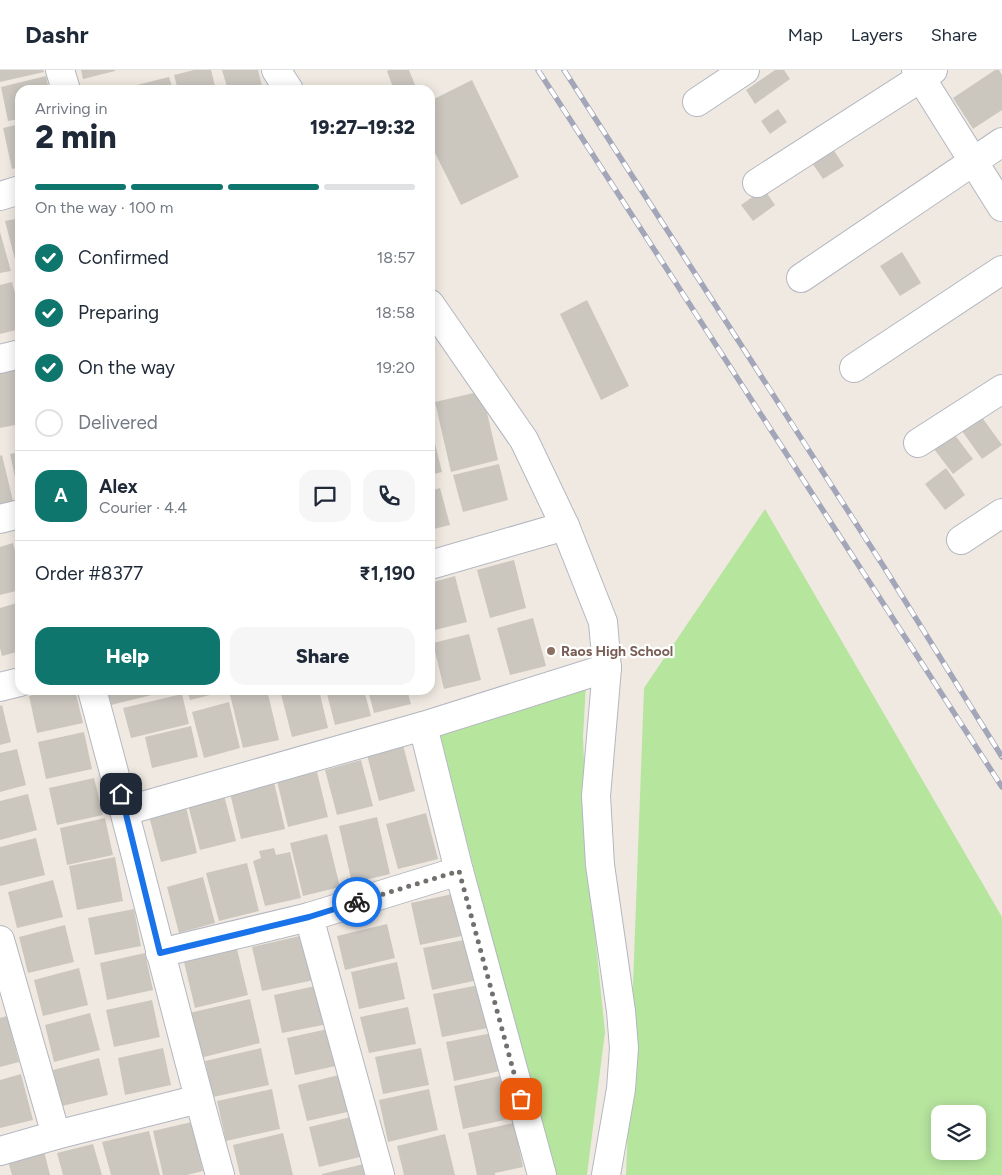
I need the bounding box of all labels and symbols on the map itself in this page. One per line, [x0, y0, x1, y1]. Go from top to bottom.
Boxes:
place label: Raos High School [561, 643, 673, 660]
marker: Raos High School [545, 645, 557, 657]
pin [100, 773, 142, 815]
courier [332, 877, 382, 927]
pin [500, 1078, 542, 1120]

